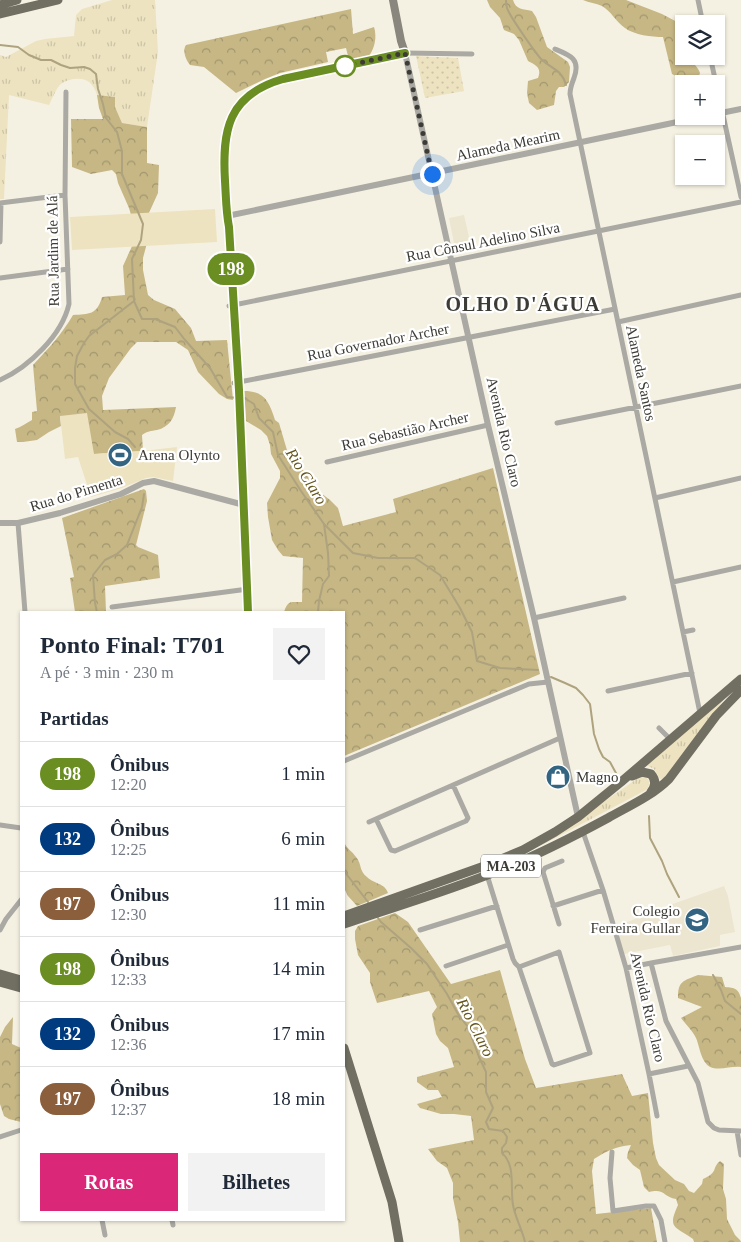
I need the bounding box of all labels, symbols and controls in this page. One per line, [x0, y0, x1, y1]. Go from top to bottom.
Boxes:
map controls [675, 15, 725, 185]
button: layers [675, 15, 725, 65]
unlabelled marker [334, 55, 356, 77]
button: + [675, 75, 725, 125]
street label: Alameda Mearim [455, 126, 562, 164]
button: − [675, 135, 725, 185]
your location [420, 162, 445, 187]
street label: Rua Jardim de Alá [44, 195, 62, 307]
street label: Rua Cônsul Adelino Silva [405, 219, 562, 265]
line badge: 198 [202, 253, 260, 285]
text: 198 [218, 259, 245, 279]
district label: OLHO D'ÁGUA [446, 293, 600, 315]
street label: Rua Governador Archer [306, 320, 450, 364]
street label: Alameda Santos [623, 323, 659, 423]
street label: Avenida Rio Claro [484, 376, 524, 488]
street label: Rua Sebastião Archer [340, 409, 470, 453]
sports icon: Arena Olynto [107, 442, 133, 468]
water label: Rio Claro [282, 444, 330, 507]
place label: Arena Olynto [138, 447, 220, 463]
street label: Rua do Pimenta [28, 471, 124, 515]
button: heart [273, 628, 325, 680]
text: Ponto Final: T701 [40, 632, 225, 658]
text: A pé · 3 min · 230 m [40, 664, 174, 681]
text: Partidas [40, 708, 109, 729]
text: Ônibus [110, 754, 169, 775]
text: 1 min [281, 763, 325, 784]
text: 198 [54, 764, 81, 784]
shop icon: Magno [545, 764, 571, 790]
place label: Magno [576, 769, 619, 785]
text: 12:20 [110, 776, 146, 793]
text: Ônibus [110, 819, 169, 840]
text: 6 min [281, 828, 325, 849]
text: 132 [54, 829, 81, 849]
text: 12:25 [110, 841, 146, 858]
road number: MA-203 [481, 854, 541, 878]
text: Ônibus [110, 884, 169, 905]
text: 11 min [272, 893, 325, 914]
text: 197 [54, 894, 81, 914]
place label: Colegio Ferreira Gullar [590, 903, 680, 936]
text: 12:30 [110, 906, 146, 923]
school or university icon: Colegio Ferreira Gullar [684, 907, 710, 933]
text: Ônibus [110, 949, 169, 970]
street label: Avenida Rio Claro [628, 951, 668, 1063]
text: 14 min [272, 958, 325, 979]
text: 198 [54, 959, 81, 979]
text: 12:33 [110, 971, 146, 988]
water label: Rio Claro [453, 994, 497, 1059]
text: Ônibus [110, 1014, 169, 1035]
text: 17 min [272, 1023, 325, 1044]
text: 132 [54, 1024, 81, 1044]
text: 12:36 [110, 1036, 146, 1053]
text: Ônibus [110, 1079, 169, 1100]
text: 18 min [272, 1088, 325, 1109]
text: 197 [54, 1089, 81, 1109]
text: 12:37 [110, 1101, 146, 1118]
button: Rotas [40, 1153, 178, 1211]
button: Bilhetes [188, 1153, 325, 1211]

